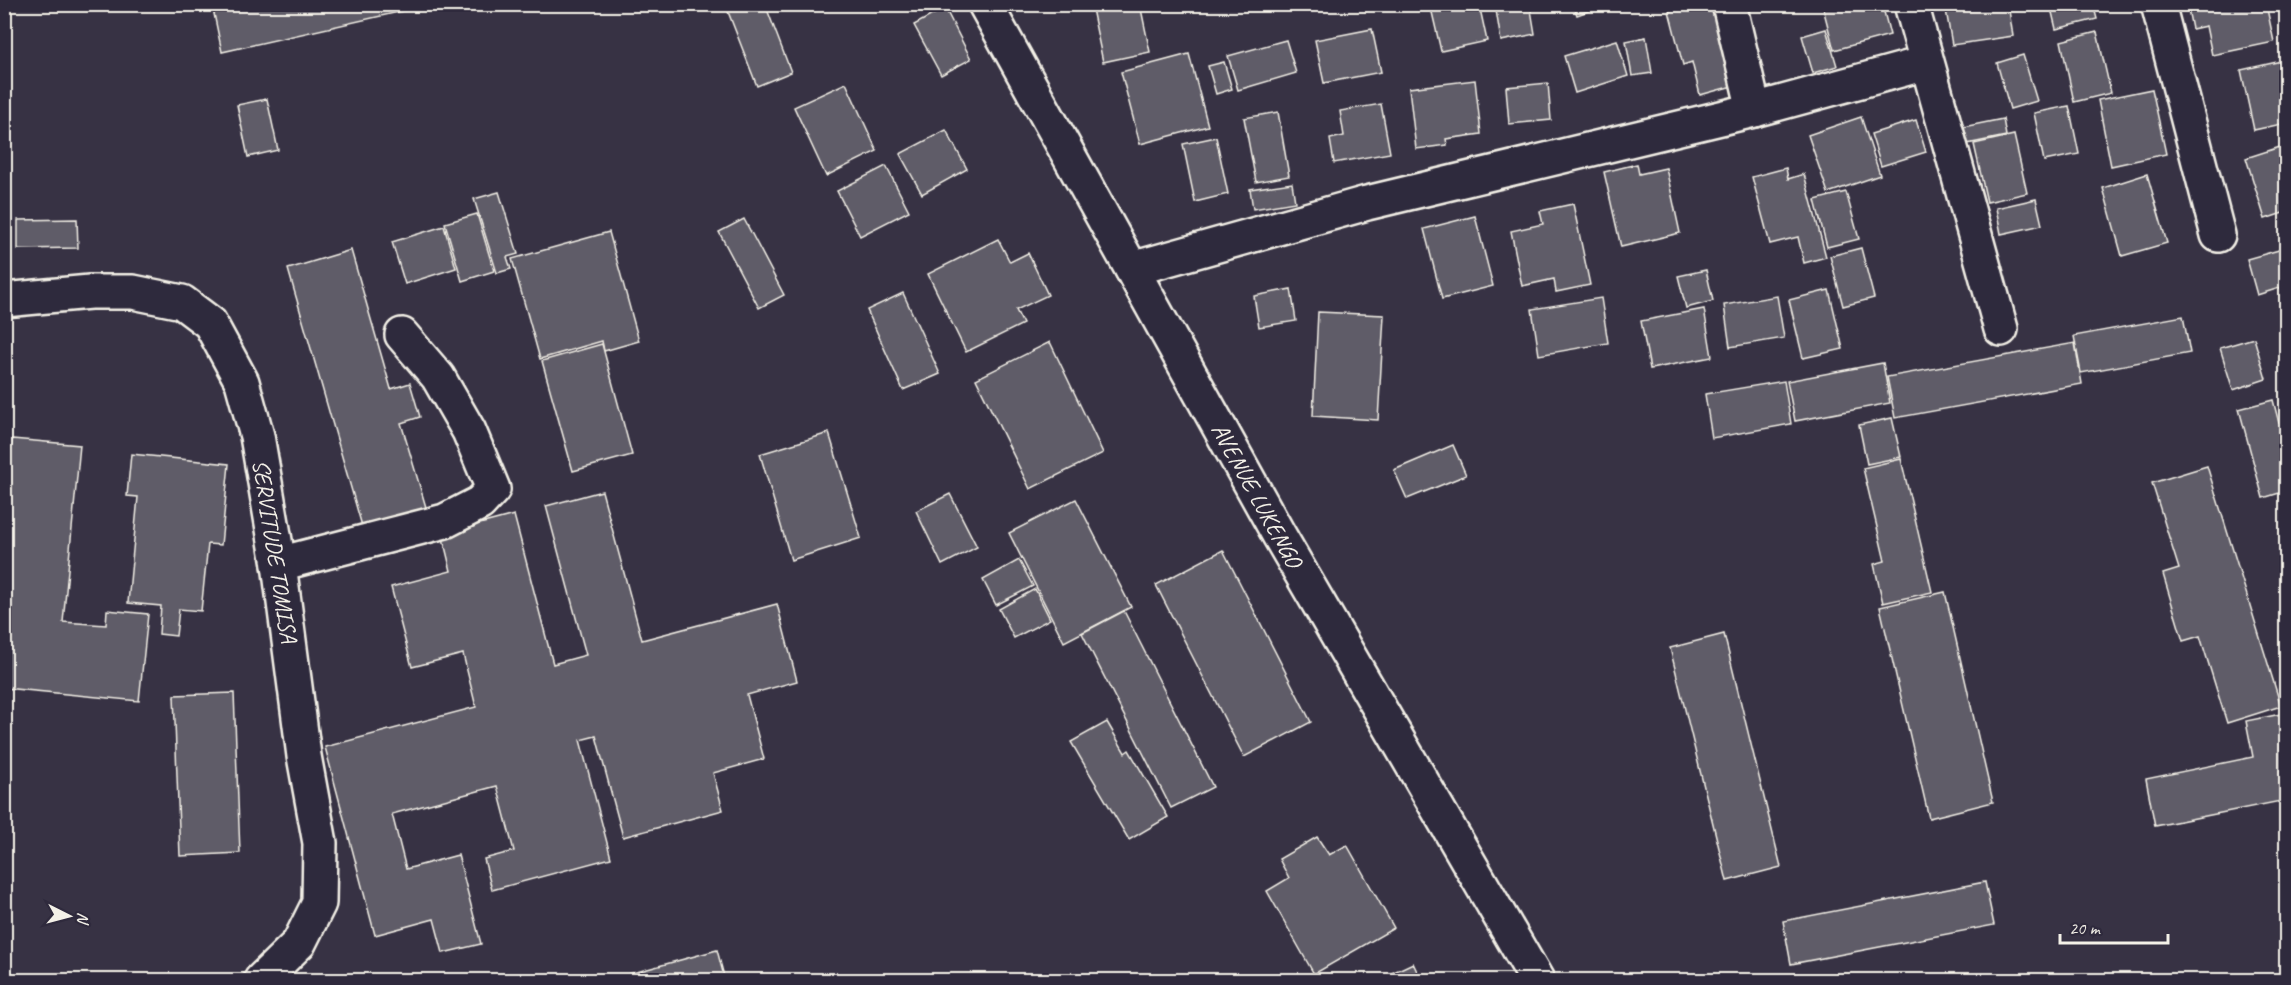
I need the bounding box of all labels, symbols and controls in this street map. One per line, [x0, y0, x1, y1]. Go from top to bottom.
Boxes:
street label: AVENUE LUKENGO [1205, 417, 1311, 575]
street label: SERVITUDE TOMISA [246, 457, 304, 646]
north arrow [39, 886, 99, 946]
scale bar [2060, 907, 2168, 945]
text: N [72, 911, 93, 927]
text: 20 m [2069, 917, 2102, 939]

